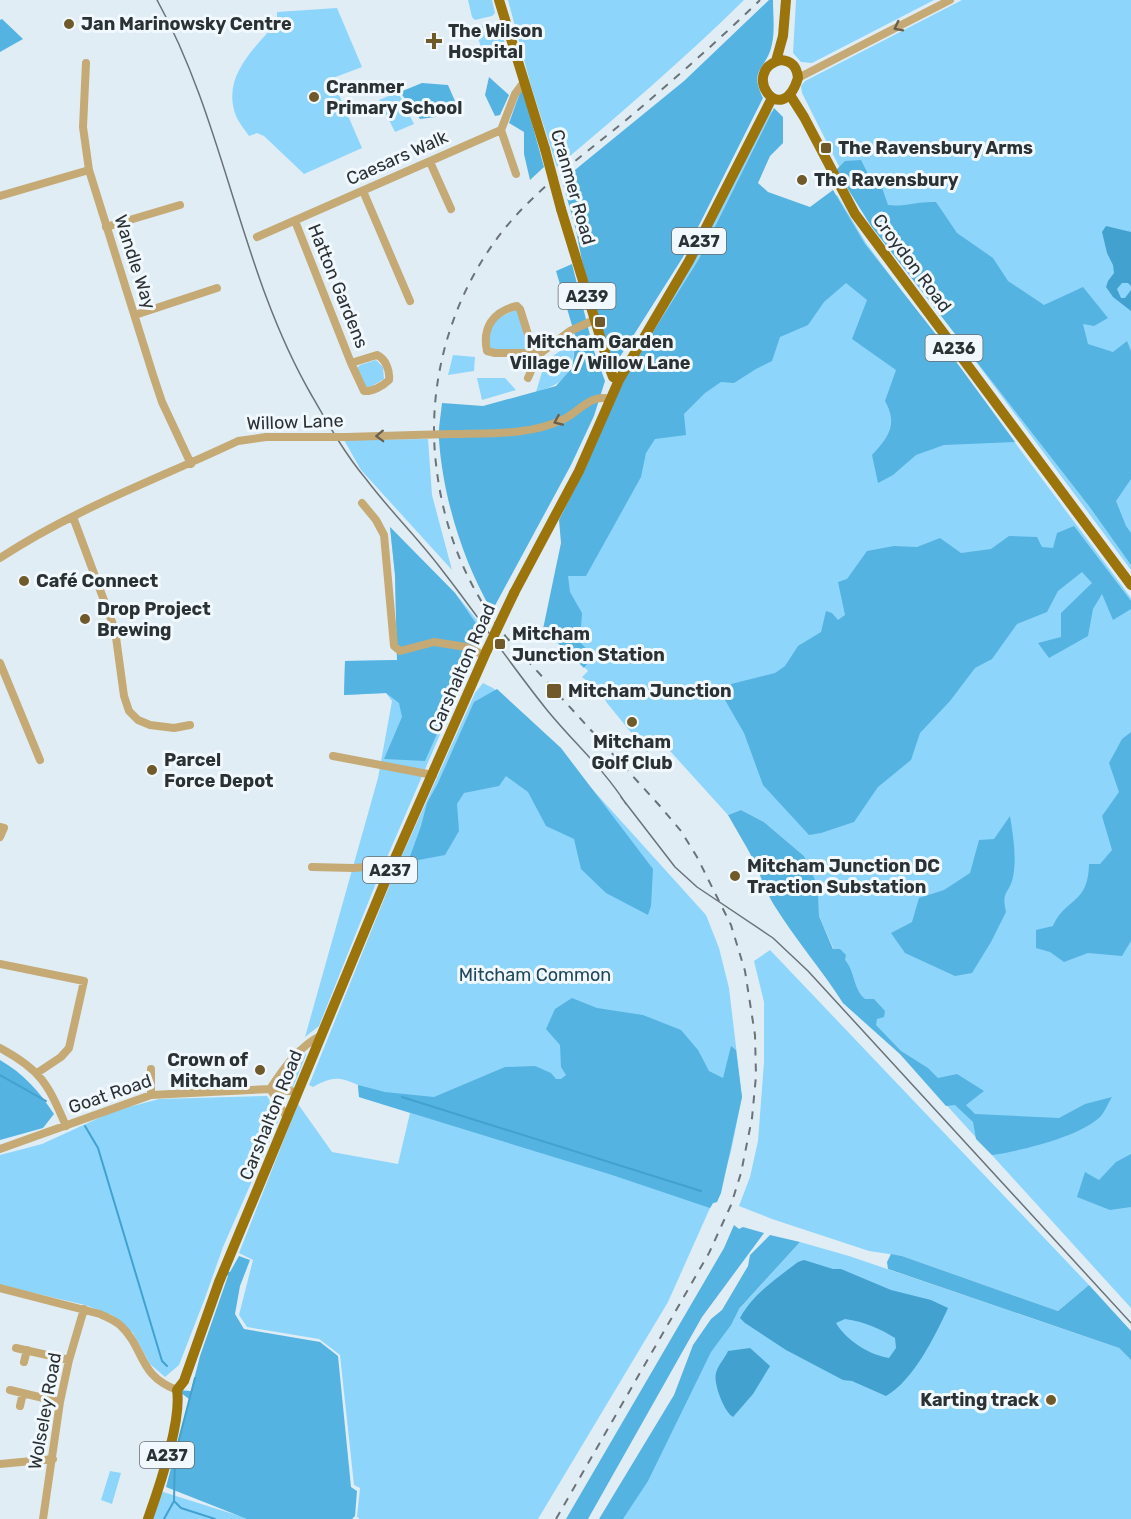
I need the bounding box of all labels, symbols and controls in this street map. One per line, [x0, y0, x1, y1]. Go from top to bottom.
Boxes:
place label: Jan Marinowsky Centre [81, 13, 292, 35]
marker: Jan Marinowsky Centre [62, 17, 76, 31]
one-way arrow [894, 19, 905, 31]
place label: The Wilson Hospital [448, 20, 543, 63]
marker: The Wilson Hospital [425, 32, 443, 50]
place label: Cranmer Primary School [326, 76, 462, 119]
marker: Cranmer Primary School [307, 90, 321, 104]
street label: Caesars Walk [343, 126, 452, 190]
street label: Cranmer Road [546, 127, 600, 247]
place label: The Ravensbury Arms [838, 137, 1033, 159]
marker: The Ravensbury Arms [819, 141, 833, 155]
place label: The Ravensbury [814, 169, 959, 191]
marker: The Ravensbury [795, 173, 809, 187]
street label: Croydon Road [868, 210, 956, 316]
street label: Wandle Way [109, 212, 161, 312]
street label: Hatton Gardens [303, 221, 373, 351]
road number: A237 [672, 228, 726, 254]
road number: A239 [558, 283, 616, 309]
marker: Mitcham Garden Village / Willow Lane [593, 315, 607, 329]
place label: Mitcham Garden Village / Willow Lane [510, 331, 691, 374]
road number: A236 [926, 335, 982, 361]
street label: Willow Lane [246, 409, 344, 435]
one-way arrow [553, 414, 564, 426]
one-way arrow [376, 429, 385, 442]
place label: Café Connect [36, 570, 158, 592]
marker: Café Connect [17, 574, 31, 588]
place label: Drop Project Brewing [97, 598, 211, 641]
street label: Carshalton Road [424, 600, 500, 736]
marker: Drop Project Brewing [78, 612, 92, 626]
place label: Mitcham Junction Station [512, 623, 665, 666]
marker: Mitcham Junction Station [493, 637, 507, 651]
place label: Mitcham Junction [568, 680, 732, 702]
marker: Mitcham Junction [545, 682, 563, 700]
marker: Mitcham Golf Club [625, 715, 639, 729]
place label: Mitcham Golf Club [591, 731, 673, 774]
place label: Parcel Force Depot [164, 749, 274, 792]
marker: Parcel Force Depot [145, 763, 159, 777]
place label: Mitcham Junction DC Traction Substation [747, 855, 940, 898]
road number: A237 [363, 857, 417, 883]
marker: Mitcham Junction DC Traction Substation [728, 869, 742, 883]
park label: Mitcham Common [459, 964, 611, 986]
street label: Carshalton Road [235, 1047, 307, 1183]
place label: Crown of Mitcham [167, 1049, 248, 1092]
marker: Crown of Mitcham [253, 1063, 267, 1077]
street label: Goat Road [66, 1070, 154, 1118]
street label: Wolseley Road [24, 1351, 66, 1471]
place label: Karting track [920, 1389, 1039, 1411]
marker: Karting track [1044, 1393, 1058, 1407]
road number: A237 [140, 1442, 194, 1468]

